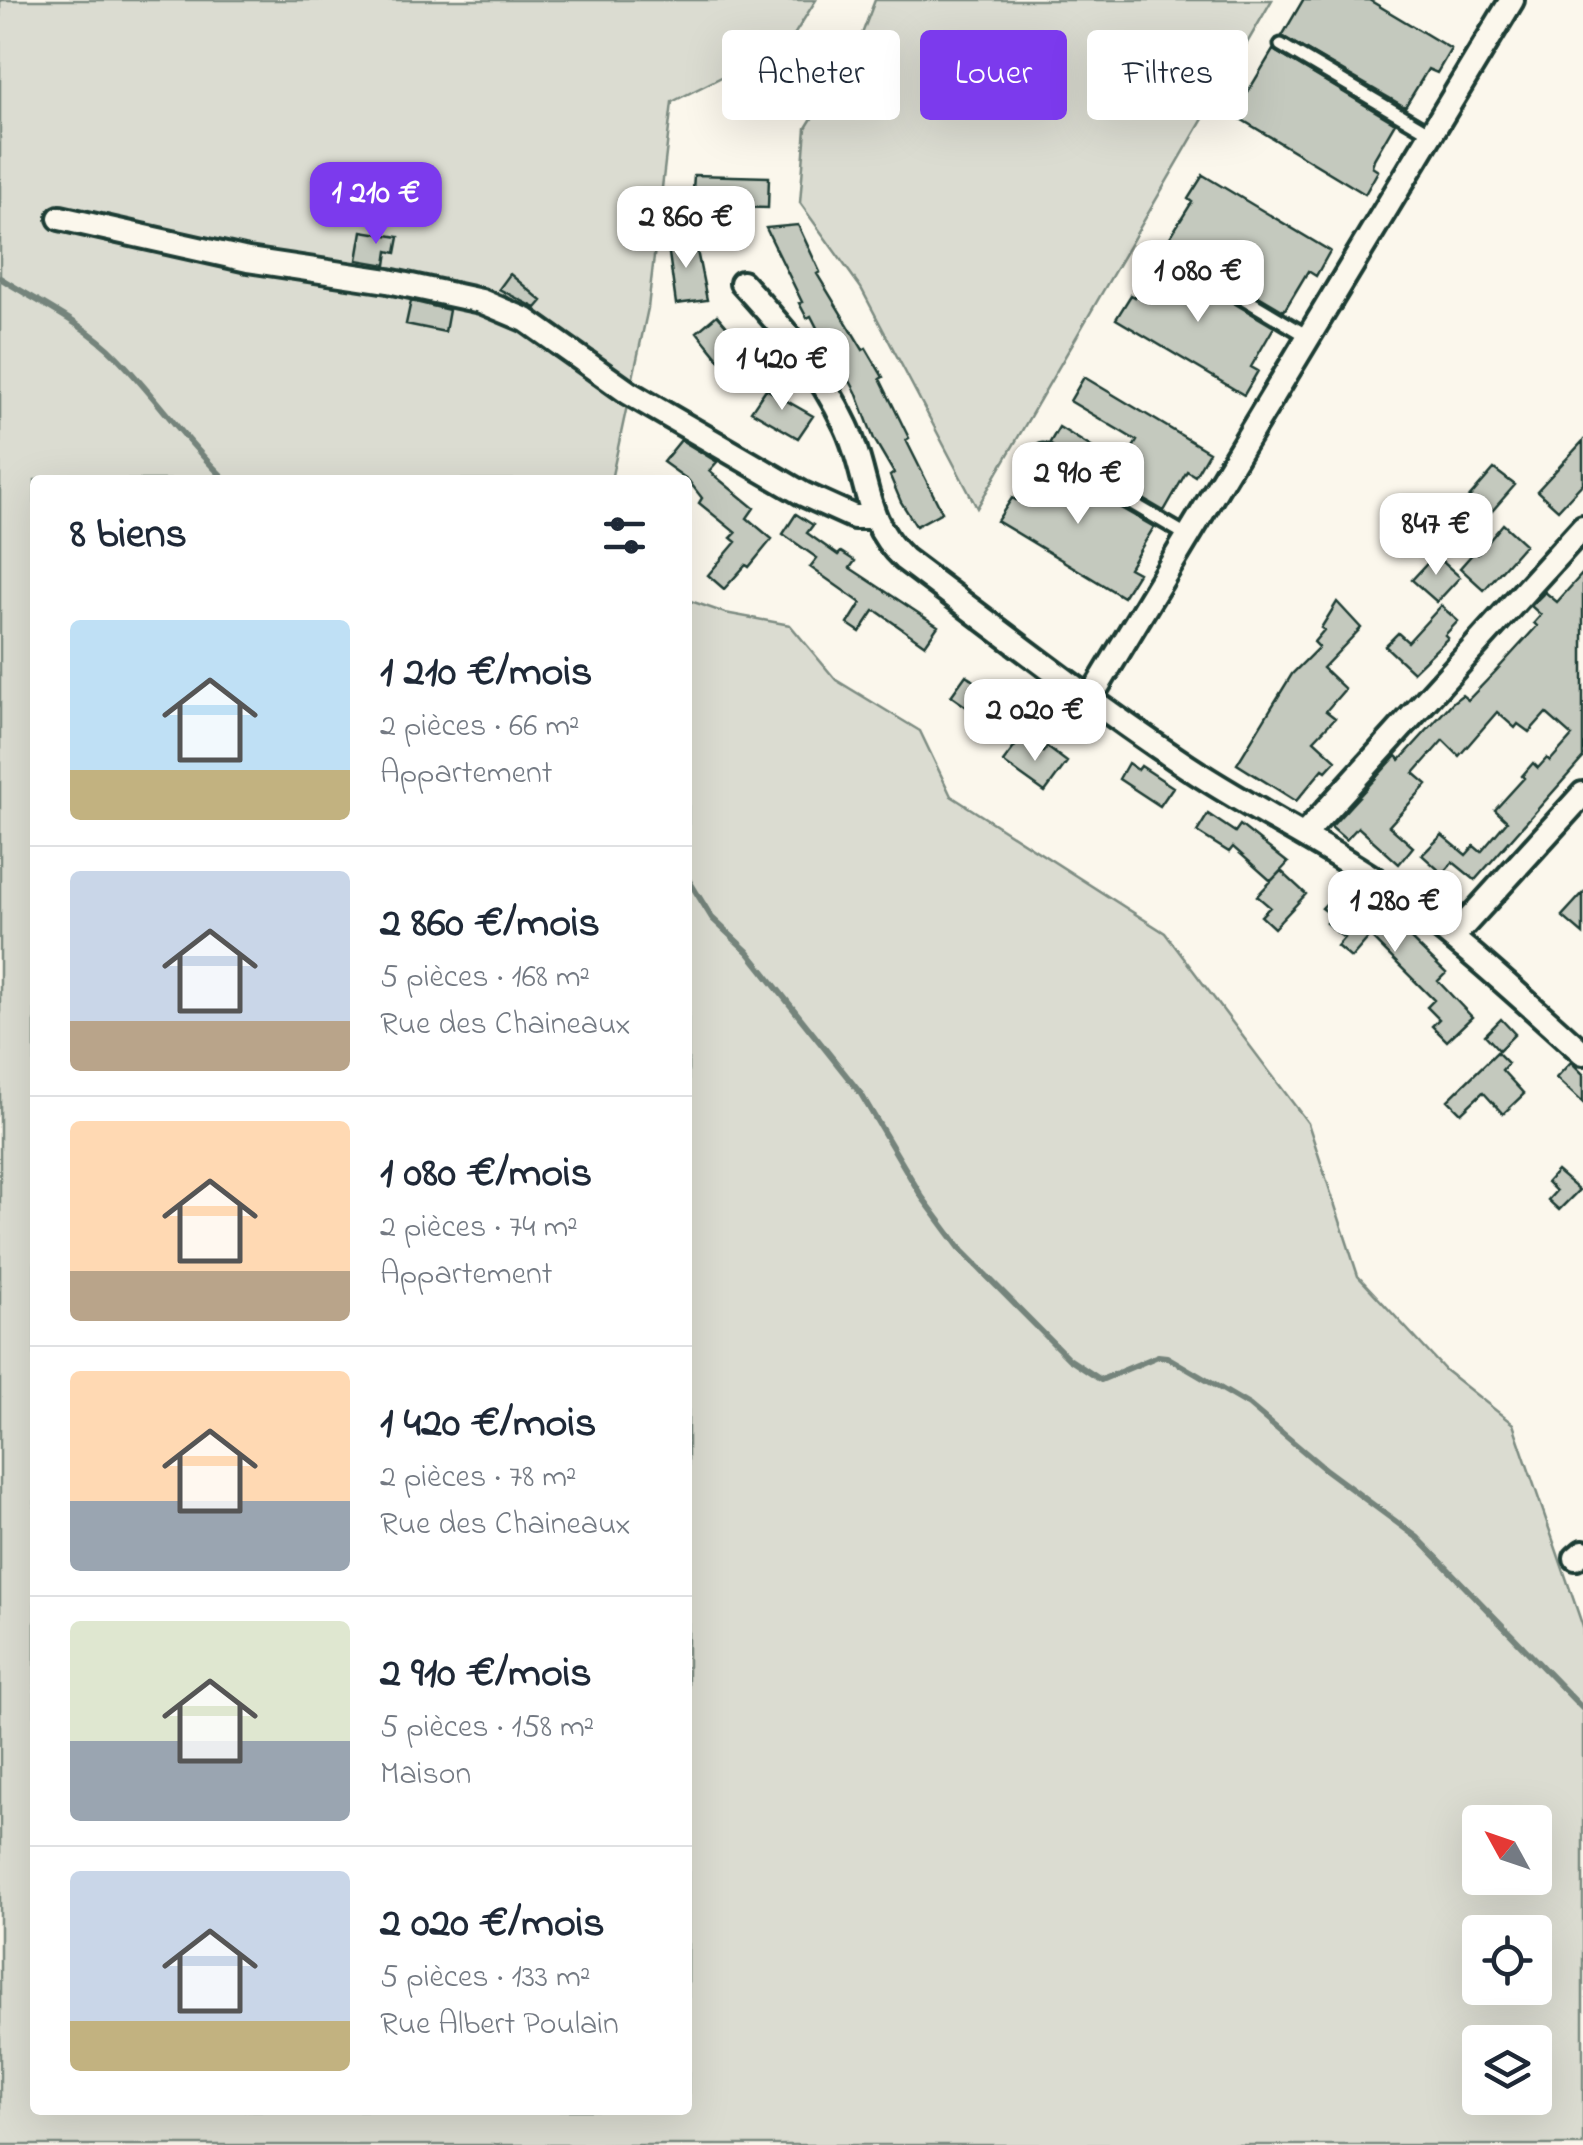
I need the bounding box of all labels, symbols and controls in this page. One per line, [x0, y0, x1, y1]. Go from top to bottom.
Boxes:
chip: Acheter [722, 30, 900, 120]
chip: Louer [920, 30, 1067, 120]
chip: Filtres [1087, 30, 1248, 120]
pin: 1 210 € [284, 162, 468, 247]
text: 1 210 € [332, 171, 420, 218]
pin: 2 860 € [594, 186, 778, 271]
text: 2 860 € [639, 195, 733, 242]
pin: 1 080 € [1106, 240, 1290, 325]
text: 1 080 € [1154, 249, 1242, 296]
pin: 1 420 € [690, 328, 874, 413]
text: 1 420 € [736, 337, 828, 384]
pin: 2 910 € [986, 442, 1170, 527]
text: 2 910 € [1034, 451, 1122, 498]
pin: 847 € [1366, 493, 1506, 578]
text: 847 € [1402, 502, 1470, 549]
text: 8 biens [70, 505, 187, 566]
icon: filters [597, 508, 652, 563]
text: 1 210 €/mois [380, 643, 592, 704]
icon: home [150, 660, 270, 780]
pin: 2 020 € [943, 679, 1127, 764]
text: 2 020 € [986, 688, 1084, 735]
text: 2 pièces · 66 m² [380, 704, 580, 751]
text: Appartement [380, 751, 553, 798]
pin: 1 280 € [1303, 870, 1487, 955]
text: 1 280 € [1350, 879, 1440, 926]
text: 2 860 €/mois [380, 894, 600, 955]
icon: home [150, 911, 270, 1031]
text: 5 pièces · 168 m² [380, 955, 590, 1002]
text: Rue des Chaineaux [380, 1002, 631, 1049]
text: 1 080 €/mois [380, 1144, 592, 1205]
icon: home [150, 1161, 270, 1281]
text: 2 pièces · 74 m² [380, 1205, 578, 1252]
text: Appartement [380, 1252, 553, 1299]
text: 1 420 €/mois [380, 1394, 596, 1455]
icon: home [150, 1411, 270, 1531]
text: 2 pièces · 78 m² [380, 1455, 577, 1502]
text: Rue des Chaineaux [380, 1502, 631, 1549]
text: 2 910 €/mois [380, 1644, 592, 1705]
icon: home [150, 1661, 270, 1781]
text: 5 pièces · 158 m² [380, 1705, 594, 1752]
text: Maison [380, 1752, 471, 1799]
north arrow [1462, 1805, 1552, 1895]
map controls [1462, 1805, 1552, 2115]
text: 2 020 €/mois [380, 1894, 605, 1955]
icon: home [150, 1911, 270, 2031]
button: locate [1462, 1915, 1552, 2005]
text: 5 pièces · 133 m² [380, 1955, 590, 2002]
text: Rue Albert Poulain [380, 2002, 619, 2049]
button: layers [1462, 2025, 1552, 2115]

